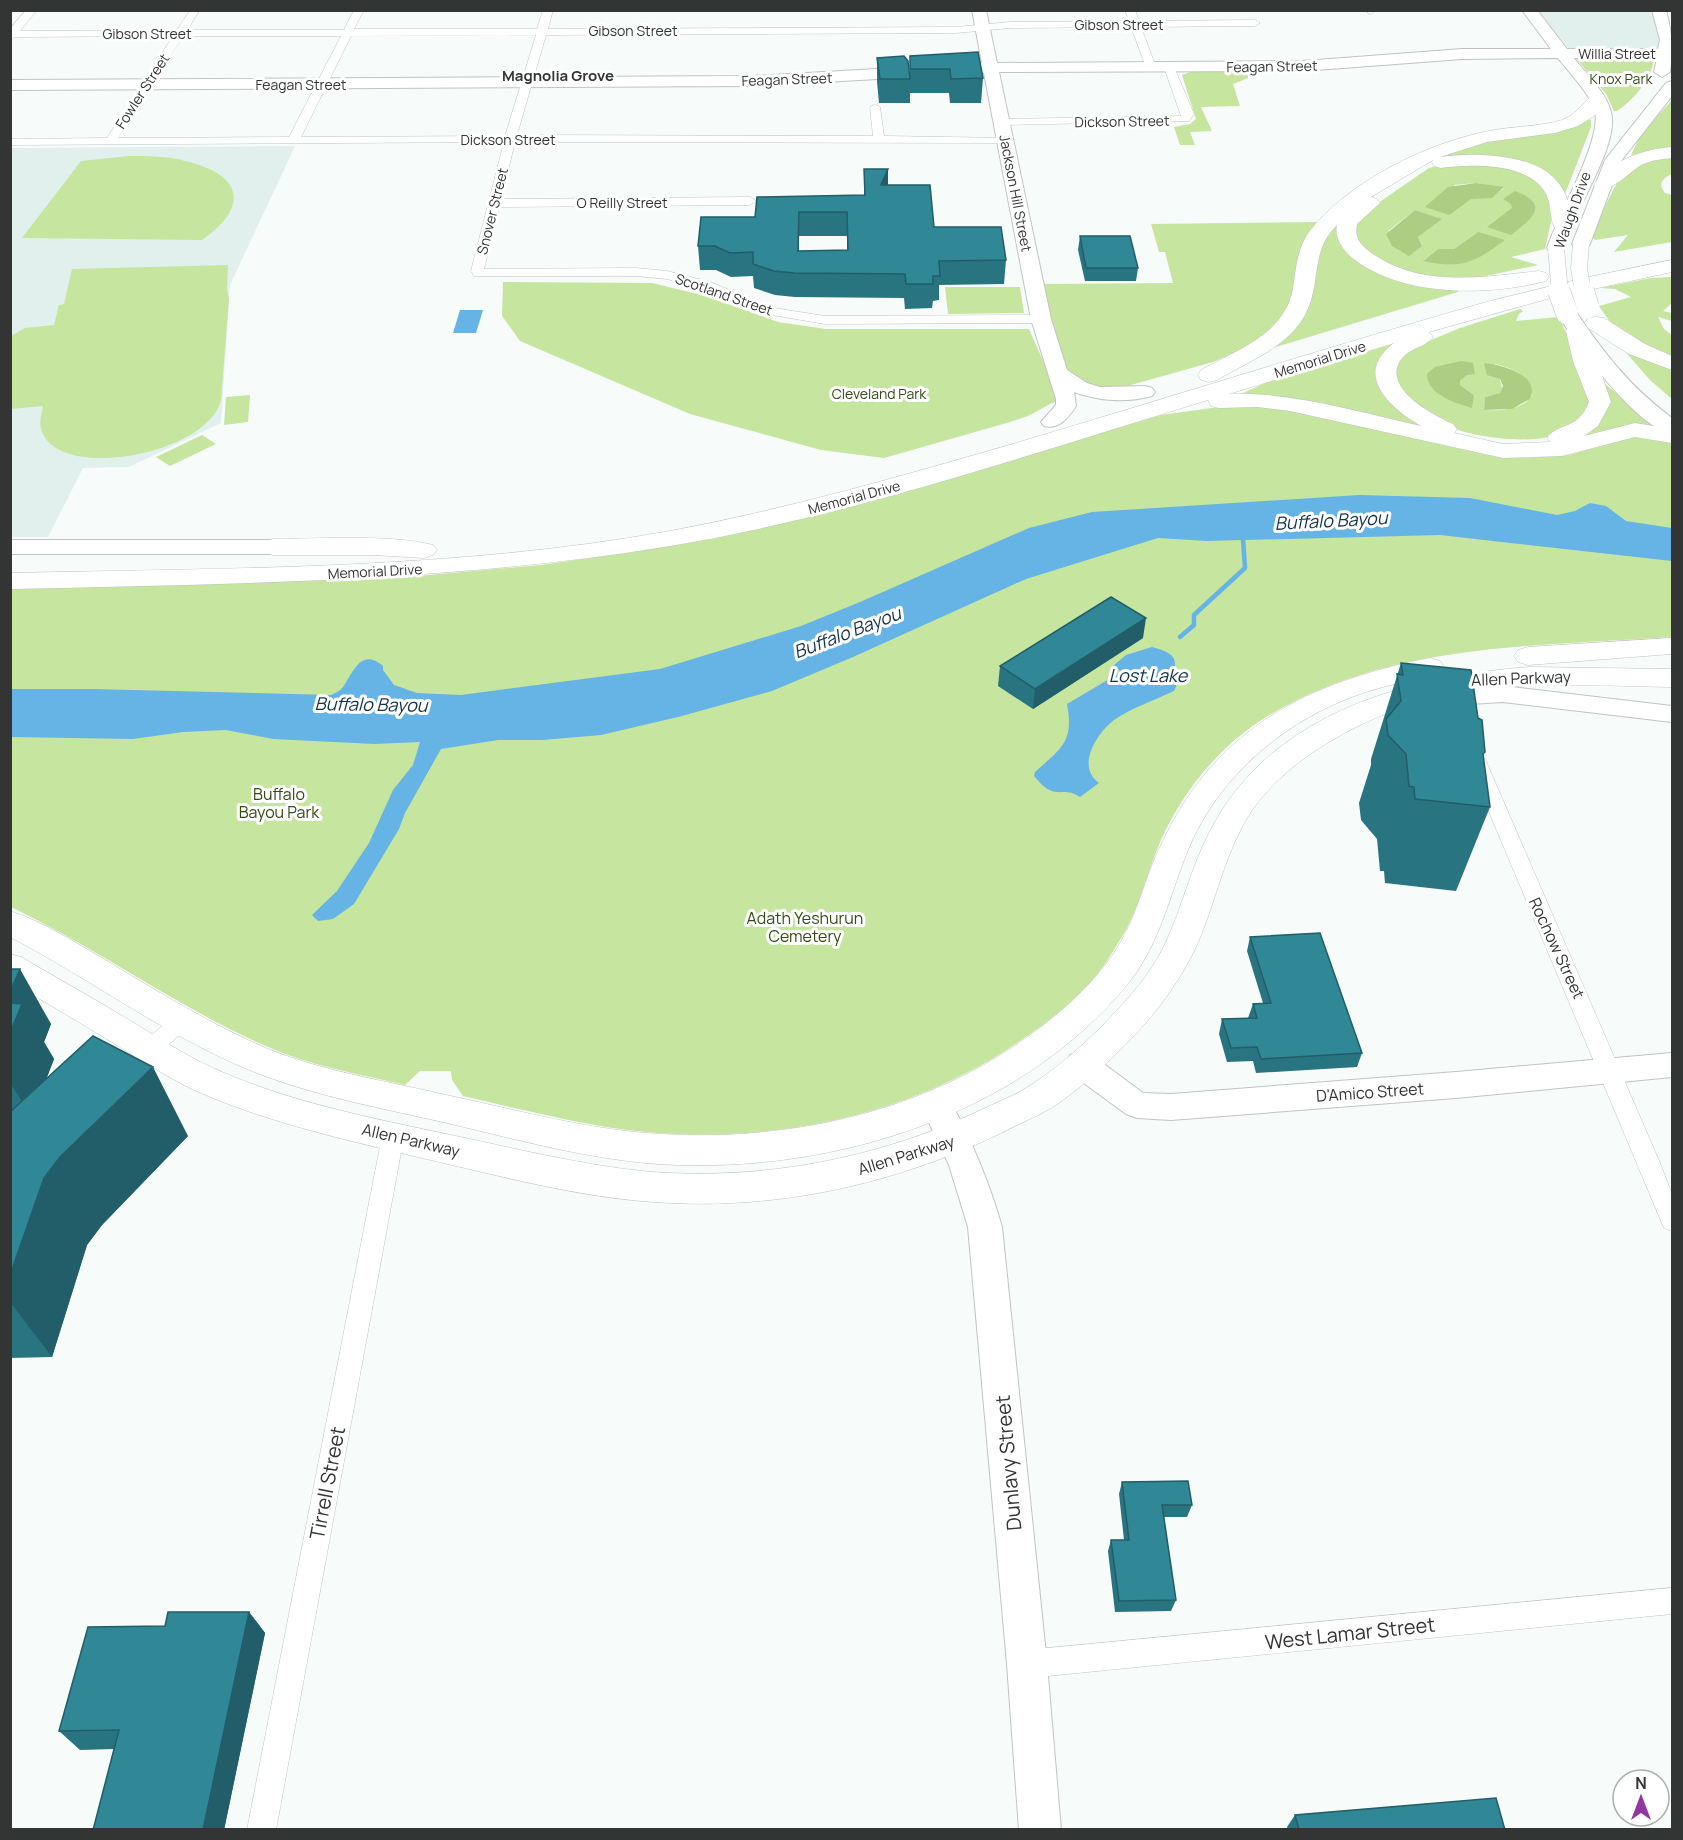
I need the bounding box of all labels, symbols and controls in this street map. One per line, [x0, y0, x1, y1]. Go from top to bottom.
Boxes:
street label: Gibson Street [1074, 15, 1164, 34]
street label: Gibson Street [588, 21, 678, 40]
street label: Gibson Street [102, 24, 192, 43]
street label: Willia Street [1578, 44, 1656, 63]
street label: Fowler Street [111, 49, 174, 132]
street label: Feagan Street [1226, 56, 1318, 76]
district label: Magnolia Grove [502, 65, 614, 86]
street label: Feagan Street [741, 68, 833, 90]
park label: Knox Park [1590, 69, 1653, 88]
street label: Feagan Street [256, 75, 347, 94]
street label: Dickson Street [1074, 111, 1170, 131]
street label: Dickson Street [460, 130, 556, 149]
street label: Jackson Hill Street [995, 133, 1037, 254]
street label: Snover Street [472, 165, 512, 256]
street label: Waugh Drive [1549, 169, 1595, 251]
street label: O Reilly Street [576, 193, 668, 212]
street label: Scotland Street [673, 268, 775, 320]
street label: Memorial Drive [1272, 336, 1368, 382]
park label: Cleveland Park [832, 384, 927, 403]
street label: Memorial Drive [806, 476, 902, 518]
water label: Buffalo Bayou [1274, 505, 1389, 535]
street label: Memorial Drive [327, 559, 423, 583]
water label: Buffalo Bayou [790, 600, 905, 663]
water label: Lost Lake [1109, 663, 1189, 687]
street label: Allen Parkway [1471, 665, 1572, 691]
water label: Buffalo Bayou [314, 691, 429, 717]
park label: Buffalo Bayou Park [239, 783, 320, 823]
street label: Rochow Street [1524, 894, 1590, 1002]
park label: Adath Yeshurun Cemetery [747, 907, 863, 947]
street label: D'Amico Street [1315, 1077, 1425, 1107]
street label: Allen Parkway [360, 1118, 463, 1162]
street label: Allen Parkway [855, 1130, 958, 1180]
street label: Dunlavy Street [989, 1394, 1027, 1532]
street label: Tirrell Street [303, 1424, 351, 1542]
street label: West Lamar Street [1264, 1611, 1436, 1655]
north arrow [1611, 1768, 1671, 1828]
text: N [1635, 1772, 1647, 1794]

